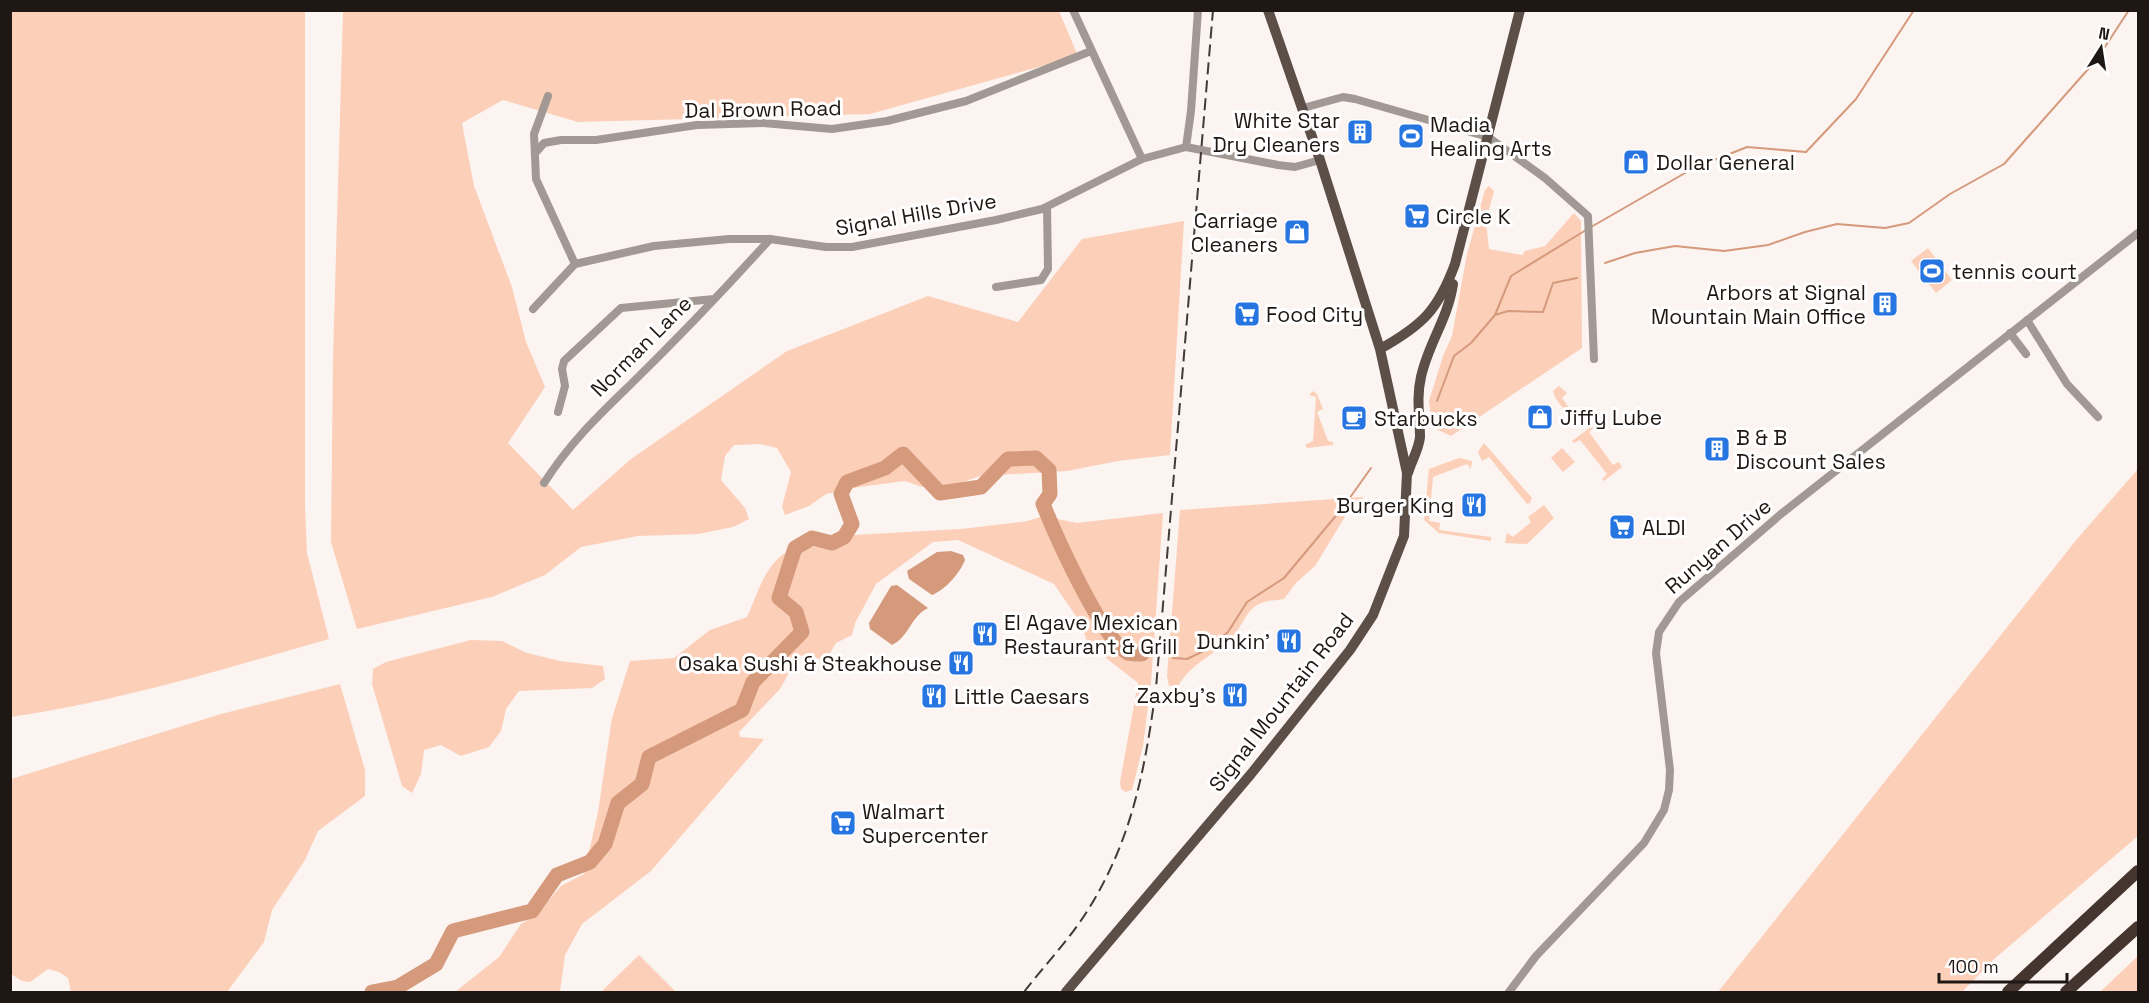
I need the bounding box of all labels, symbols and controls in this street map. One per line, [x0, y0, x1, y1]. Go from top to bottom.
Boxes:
north arrow [2071, 18, 2131, 78]
text: N [2097, 22, 2111, 45]
street label: Dal Brown Road [684, 94, 842, 124]
place label: White Star Dry Cleaners [1213, 107, 1340, 158]
place label: Madia Healing Arts [1430, 111, 1552, 162]
building icon: White Star Dry Cleaners [1345, 117, 1375, 147]
sports icon: Madia Healing Arts [1396, 121, 1426, 151]
shop icon: Dollar General [1621, 147, 1651, 177]
place label: Dollar General [1656, 149, 1795, 176]
street label: Signal Hills Drive [833, 187, 999, 241]
supermarket icon: Circle K [1402, 201, 1432, 231]
place label: Circle K [1436, 203, 1511, 230]
place label: Carriage Cleaners [1191, 207, 1278, 258]
shop icon: Carriage Cleaners [1282, 217, 1312, 247]
sports icon: tennis court [1917, 256, 1947, 286]
place label: tennis court [1952, 258, 2077, 285]
place label: Arbors at Signal Mountain Main Office [1651, 279, 1866, 330]
building icon: Arbors at Signal Mountain Main Office [1870, 289, 1900, 319]
street label: Norman Lane [585, 290, 697, 402]
supermarket icon: Food City [1232, 299, 1262, 329]
place label: Food City [1266, 301, 1363, 328]
shop icon: Jiffy Lube [1525, 402, 1555, 432]
cafe icon: Starbucks [1339, 403, 1369, 433]
place label: Jiffy Lube [1560, 404, 1662, 431]
place label: Starbucks [1374, 405, 1478, 432]
place label: B & B Discount Sales [1736, 424, 1886, 475]
building icon: B & B Discount Sales [1702, 434, 1732, 464]
restaurant icon: Burger King [1459, 490, 1489, 520]
place label: Burger King [1336, 492, 1454, 519]
street label: Runyan Drive [1659, 492, 1777, 600]
supermarket icon: ALDI [1607, 512, 1637, 542]
place label: ALDI [1642, 514, 1686, 541]
street label: Signal Mountain Road [1203, 607, 1359, 797]
place label: El Agave Mexican Restaurant & Grill [1004, 609, 1178, 660]
restaurant icon: El Agave Mexican Restaurant & Grill [970, 619, 1000, 649]
restaurant icon: Dunkin' [1274, 626, 1304, 656]
place label: Dunkin' [1196, 628, 1270, 655]
restaurant icon: Osaka Sushi & Steakhouse [946, 648, 976, 678]
place label: Osaka Sushi & Steakhouse [678, 650, 942, 677]
restaurant icon: Zaxby's [1220, 680, 1250, 710]
restaurant icon: Little Caesars [919, 681, 949, 711]
place label: Zaxby's [1137, 682, 1216, 709]
place label: Little Caesars [954, 683, 1090, 710]
place label: Walmart Supercenter [862, 798, 989, 849]
supermarket icon: Walmart Supercenter [828, 808, 858, 838]
scale bar [1939, 946, 2066, 984]
text: 100 m [1948, 955, 1999, 978]

